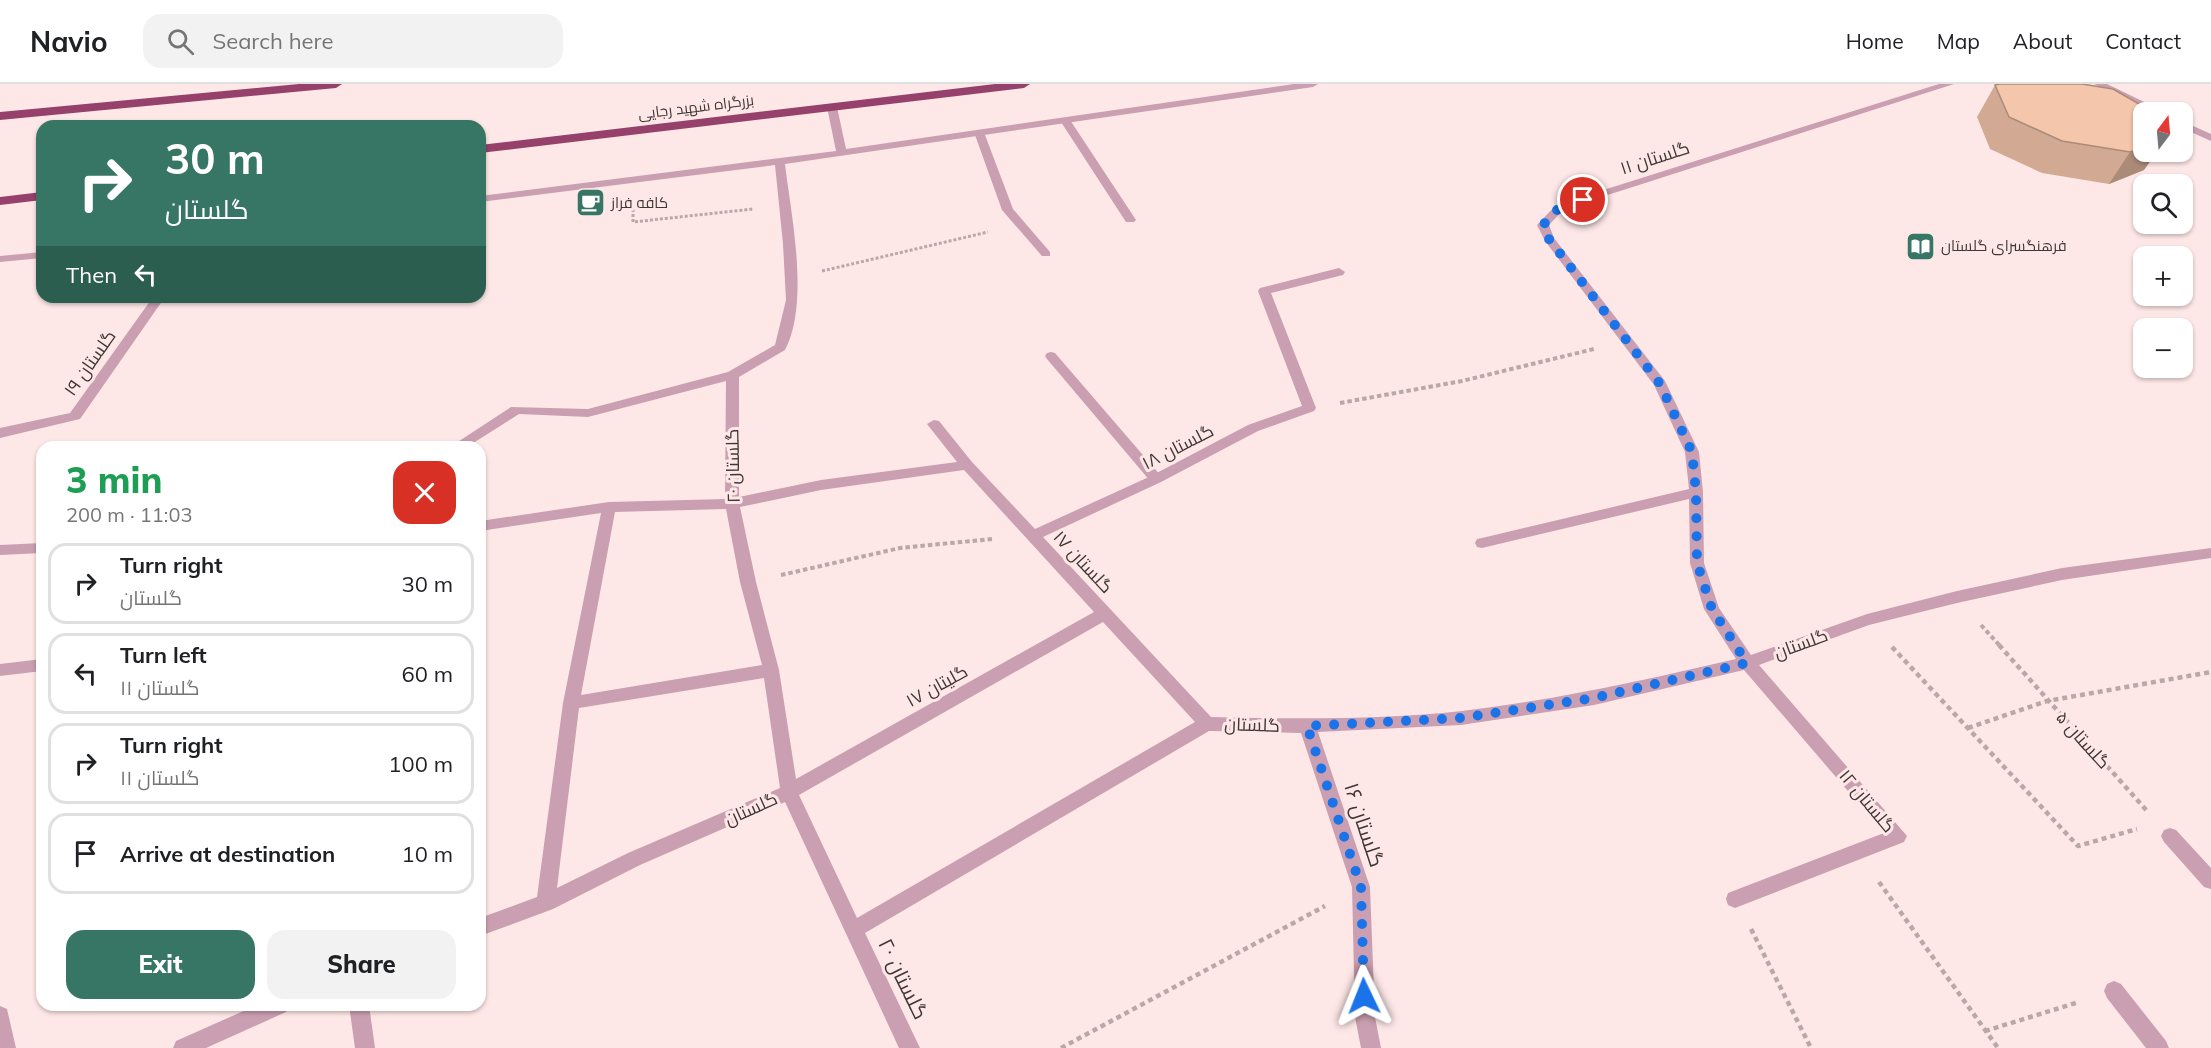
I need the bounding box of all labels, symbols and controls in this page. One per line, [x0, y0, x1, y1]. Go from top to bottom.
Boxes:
search box [143, 14, 563, 68]
text: Navio [30, 24, 107, 59]
icon: search [164, 25, 197, 58]
text: Search here [212, 27, 333, 55]
text: Home [1846, 28, 1904, 54]
text: Map [1937, 28, 1980, 54]
text: About [2013, 28, 2072, 54]
text: Contact [2105, 28, 2181, 54]
street label: بزرگراه شهید رجایی [637, 90, 755, 124]
north arrow [2133, 102, 2193, 162]
map controls [2133, 102, 2193, 378]
text: 30 m [165, 132, 265, 185]
street label: گلستان ۱۱ [1617, 136, 1692, 180]
icon: right [66, 144, 144, 222]
pin [1557, 174, 1608, 225]
button: search [2133, 174, 2193, 234]
icon: arrive [1566, 183, 1599, 216]
cafe icon: کافه فراز [574, 187, 606, 219]
text: گلستان [165, 192, 249, 226]
place label: کافه فراز [610, 193, 668, 212]
library icon: فرهنگسرای گلستان [1904, 230, 1936, 262]
place label: فرهنگسرای گلستان [1941, 236, 2067, 256]
button: + [2133, 246, 2193, 306]
icon: left [129, 258, 162, 291]
text: Then [66, 261, 117, 289]
button: − [2133, 318, 2193, 378]
street label: گلستان ۱۹ [59, 325, 121, 400]
street label: گلستان ۱۸ [1138, 419, 1217, 474]
street label: گلستان ۲۰ [720, 429, 745, 503]
text: 3 min [66, 457, 162, 502]
button: close [393, 461, 456, 524]
text: 200 m · 11:03 [66, 502, 192, 527]
street label: گلستان ۱۷ [1049, 526, 1118, 598]
text: Turn right [120, 551, 223, 579]
icon: right [69, 567, 102, 600]
text: 30 m [402, 570, 453, 598]
text: گلستان [120, 585, 182, 610]
street label: گلستان [1771, 623, 1831, 664]
text: Turn left [120, 641, 207, 669]
icon: left [69, 657, 102, 690]
street label: گلیتان ۱۷ [902, 659, 972, 712]
text: 60 m [402, 660, 453, 688]
text: گلستان ۱۱ [120, 675, 200, 700]
street label: گلستان ۵ [2051, 706, 2115, 773]
street label: گلستان [1224, 712, 1280, 737]
text: Turn right [120, 731, 223, 759]
icon: right [69, 747, 102, 780]
text: 100 m [388, 750, 453, 778]
street label: گلستان ۱۲ [1834, 764, 1900, 837]
text: گلستان ۱۱ [120, 765, 200, 790]
street label: گلستان ۱۶ [1338, 779, 1391, 870]
street label: گلستان [721, 787, 781, 830]
icon: arrive [69, 837, 102, 870]
text: Arrive at destination [120, 840, 335, 868]
text: 10 m [402, 840, 453, 868]
button: Exit [66, 930, 255, 999]
button: Share [267, 930, 456, 999]
street label: گلستان ۲۰ [872, 934, 935, 1024]
position arrow [1332, 964, 1396, 1028]

